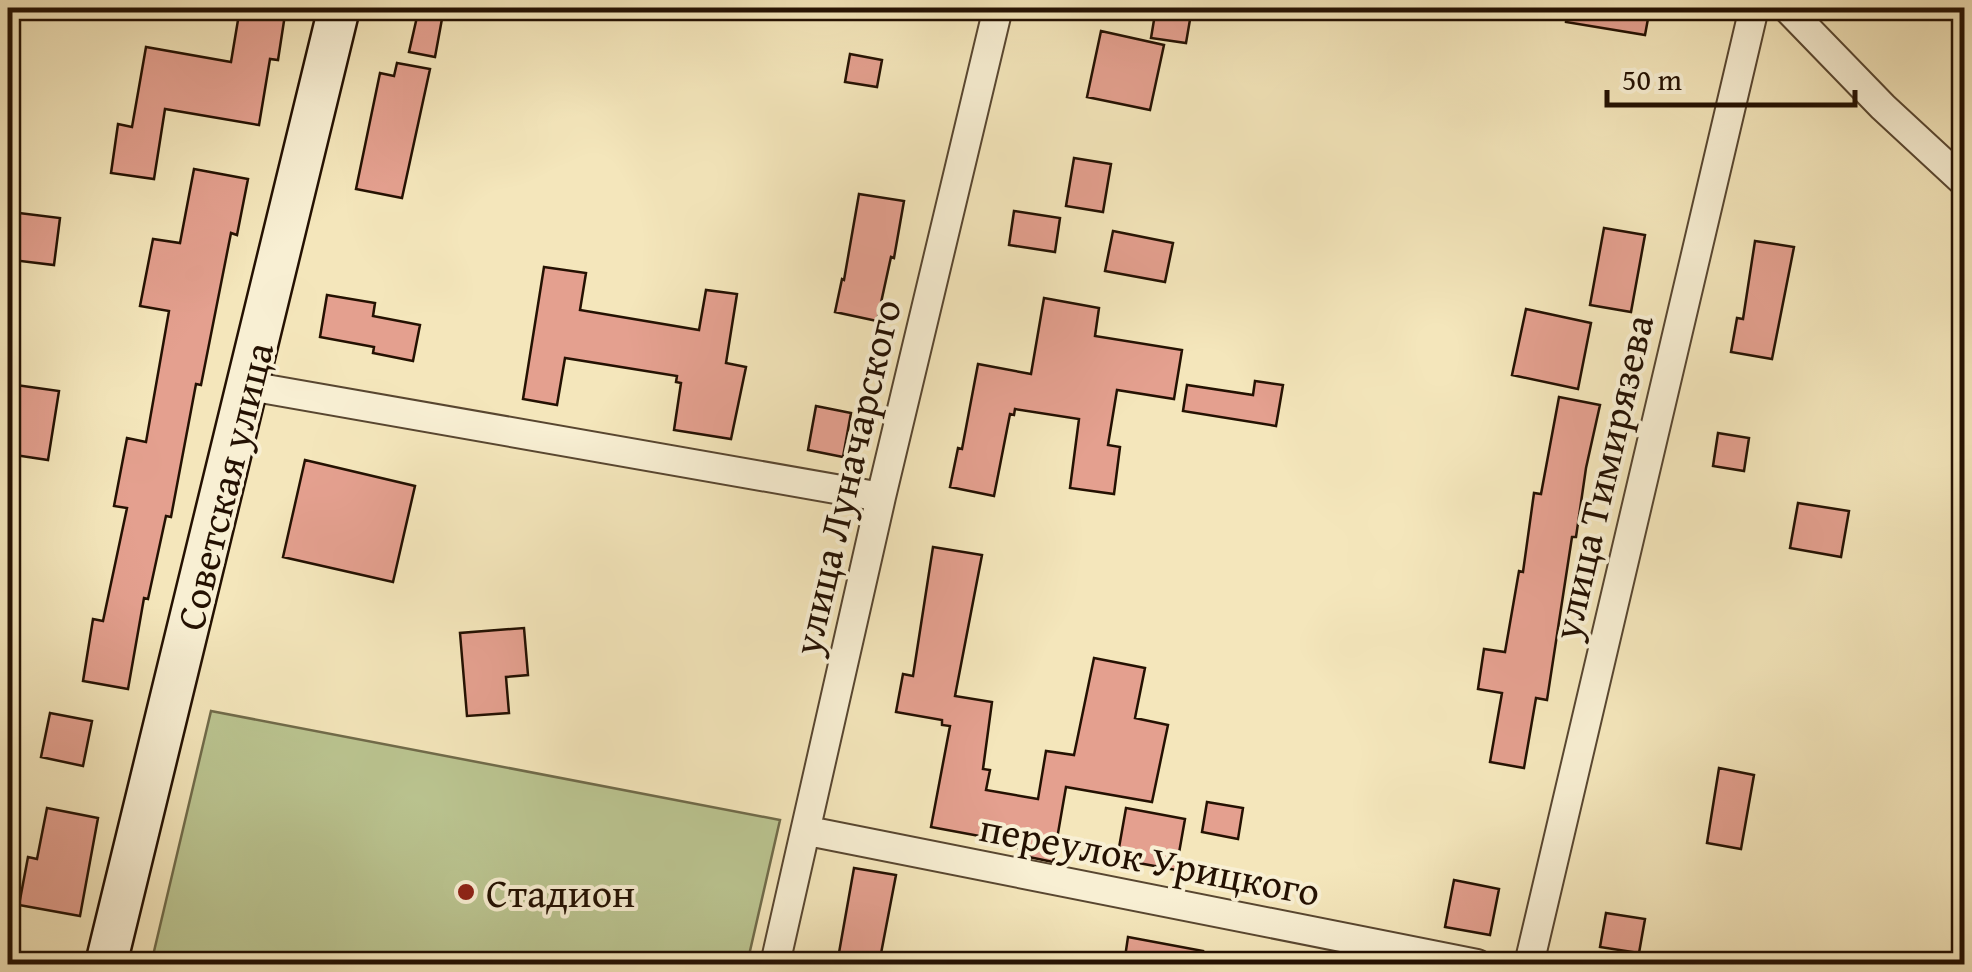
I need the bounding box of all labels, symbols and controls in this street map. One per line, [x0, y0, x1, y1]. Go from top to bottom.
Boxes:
scale bar [1607, 45, 1854, 107]
text: 50 m [1622, 57, 1682, 101]
street label: улица Луначарского [776, 293, 916, 662]
street label: улица Тимирязева [1536, 309, 1668, 646]
street label: Советская улица [160, 336, 288, 636]
street label: переулок Урицкого [975, 797, 1325, 921]
place label: Стадион [486, 863, 635, 922]
marker: Стадион [455, 881, 477, 903]

